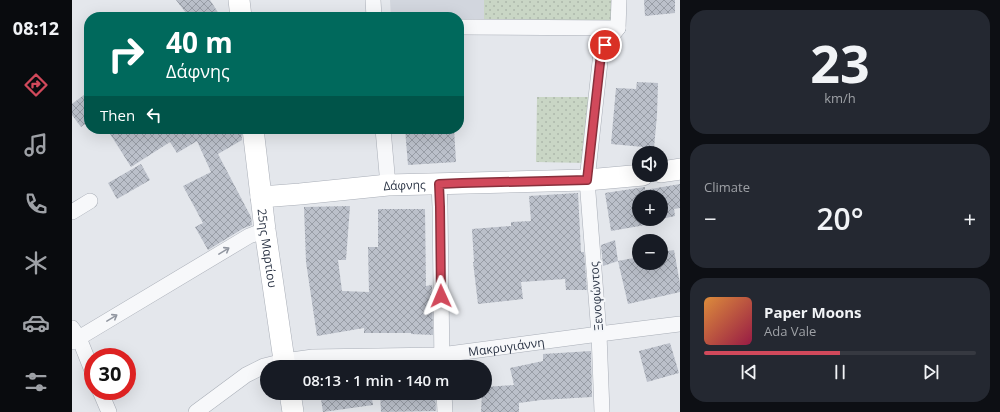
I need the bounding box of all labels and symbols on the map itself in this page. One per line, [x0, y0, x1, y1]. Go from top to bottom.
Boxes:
pin [588, 28, 622, 62]
street label: Δάφνης [382, 176, 426, 194]
street label: 25ης Μαρτίου [254, 208, 282, 289]
one-way arrow [218, 247, 230, 255]
street label: Ξενοφώντος [585, 261, 607, 331]
position arrow [420, 275, 462, 317]
one-way arrow [106, 313, 118, 321]
street label: Μακρυγιάννη [467, 333, 545, 360]
speed limit sign: 30 [84, 348, 136, 400]

